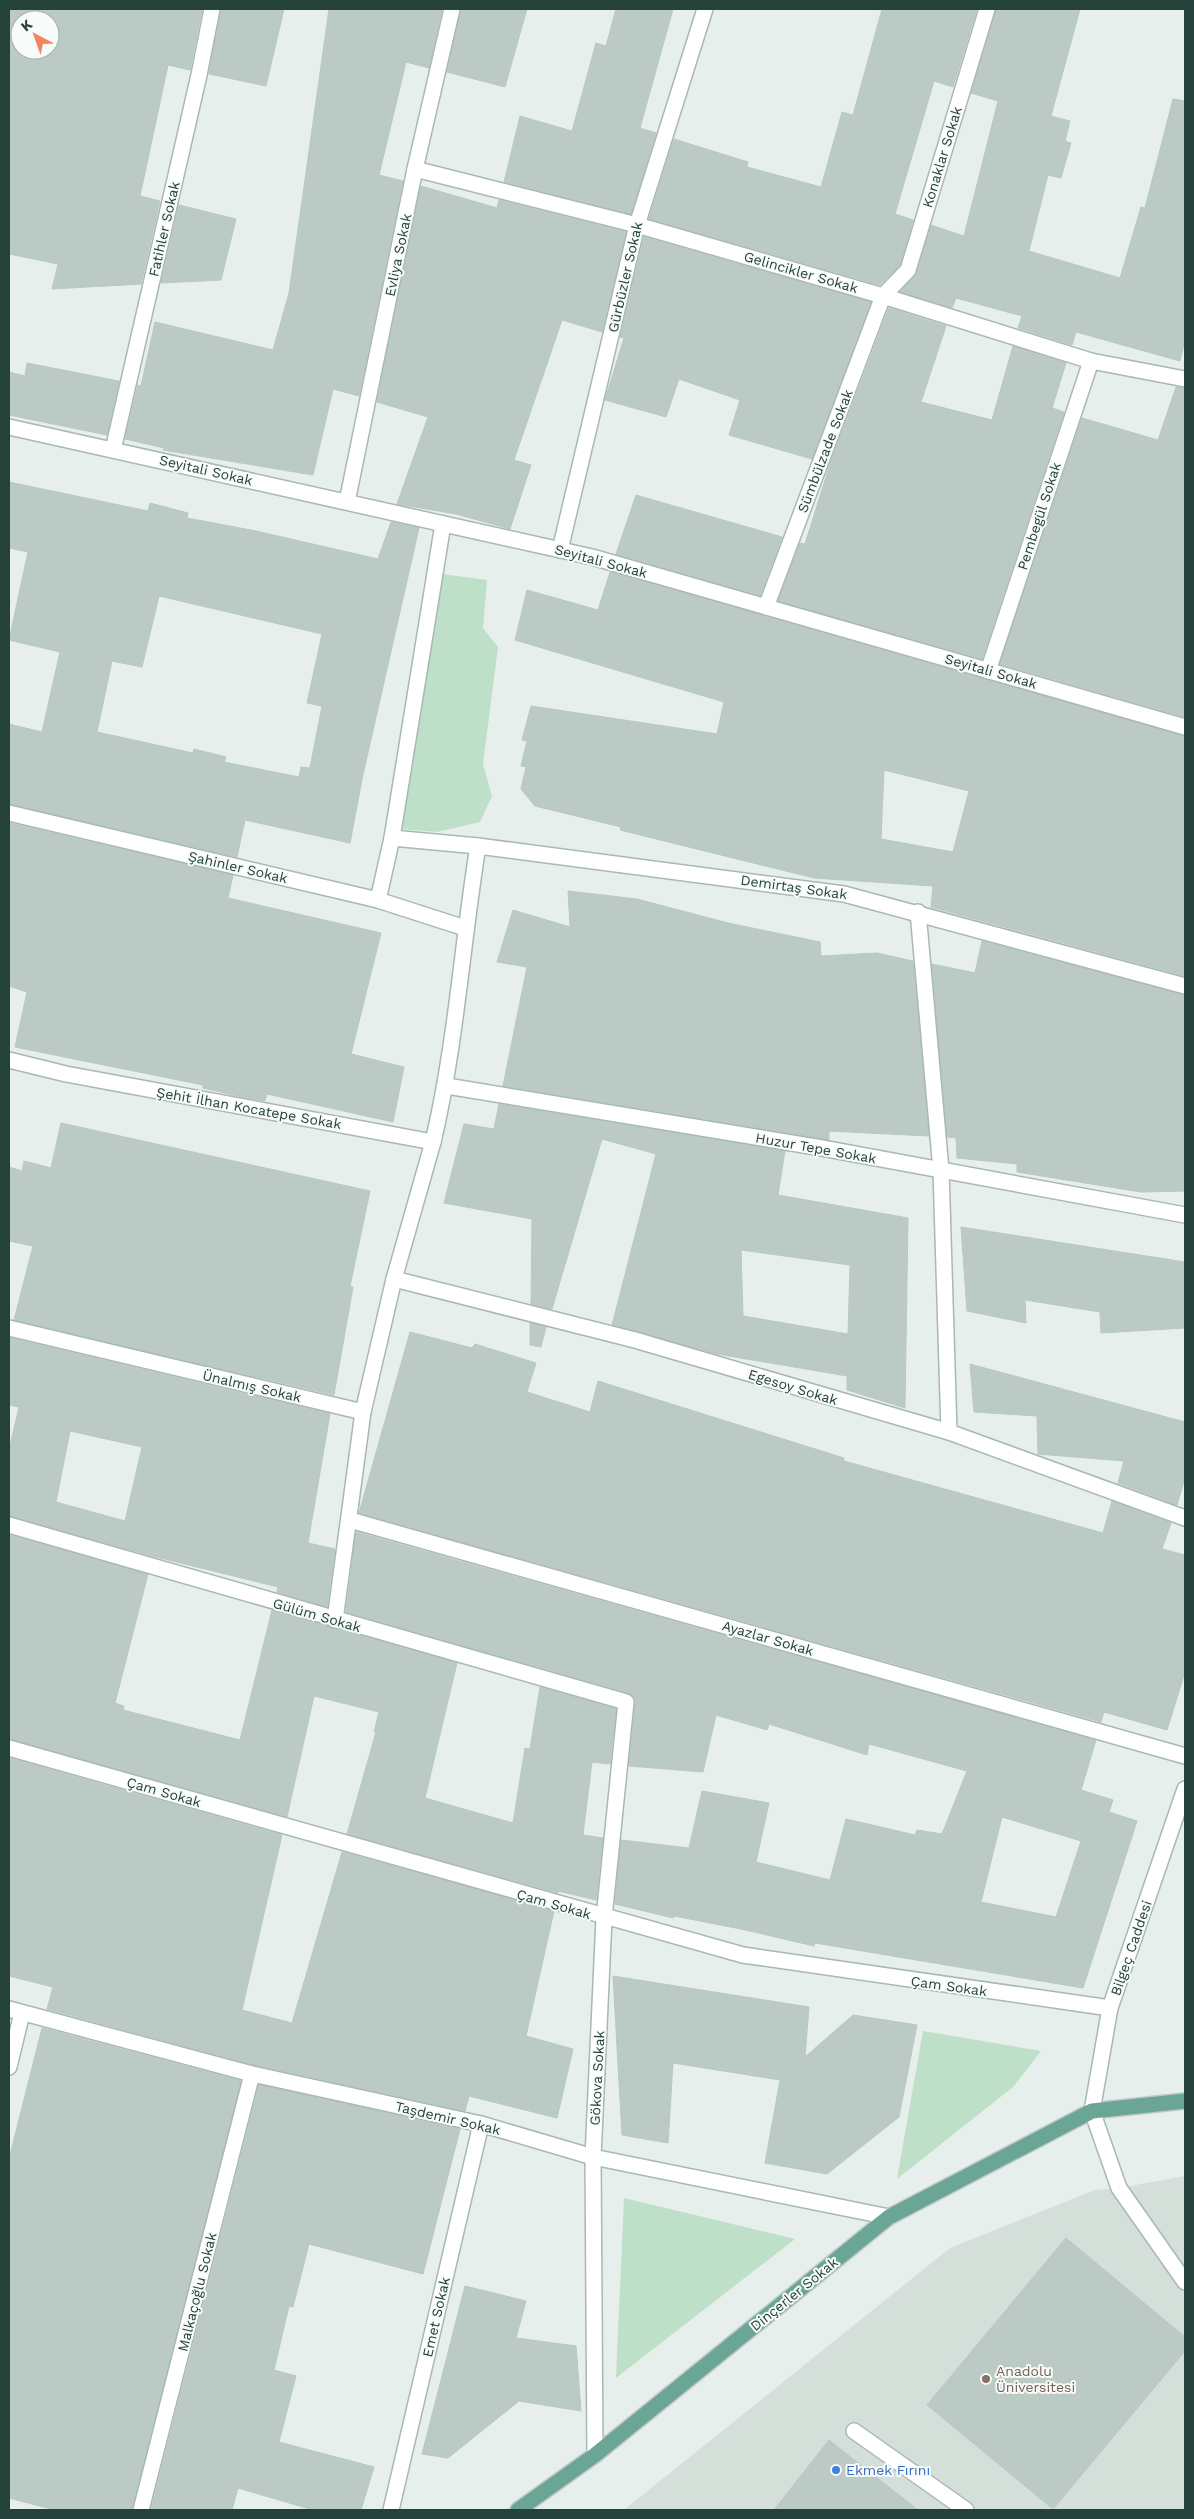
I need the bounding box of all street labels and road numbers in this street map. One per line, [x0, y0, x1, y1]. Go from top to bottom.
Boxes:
street label: Konaklar Sokak [919, 104, 965, 210]
street label: Fatihler Sokak [145, 180, 183, 278]
street label: Evliya Sokak [381, 212, 415, 298]
street label: Gürbüzler Sokak [605, 220, 646, 334]
street label: Gelincikler Sokak [742, 248, 860, 296]
street label: Sümbülzade Sokak [794, 387, 856, 515]
street label: Seyitali Sokak [158, 451, 254, 489]
street label: Pembegül Sokak [1014, 460, 1064, 572]
street label: Seyitali Sokak [553, 541, 649, 581]
street label: Seyitali Sokak [943, 650, 1039, 692]
street label: Şahinler Sokak [187, 848, 289, 886]
street label: Demirtaş Sokak [740, 872, 848, 902]
street label: Şehit İlhan Kocatepe Sokak [155, 1084, 343, 1132]
street label: Huzur Tepe Sokak [754, 1129, 878, 1167]
street label: Egesoy Sokak [746, 1366, 840, 1408]
street label: Ünalmış Sokak [201, 1367, 303, 1405]
street label: Gülüm Sokak [271, 1595, 363, 1635]
street label: Ayazlar Sokak [720, 1617, 816, 1659]
street label: Çam Sokak [125, 1774, 203, 1810]
street label: Çam Sokak [515, 1886, 593, 1922]
street label: Bilgeç Caddesi [1107, 1898, 1155, 1998]
street label: Çam Sokak [910, 1973, 988, 1999]
street label: Gökova Sokak [587, 2030, 607, 2126]
street label: Taşdemir Sokak [394, 2098, 502, 2138]
street label: Malkaçoğlu Sokak [174, 2231, 220, 2353]
street label: Dinçerler Sokak [747, 2254, 841, 2334]
street label: Emet Sokak [419, 2275, 453, 2359]

